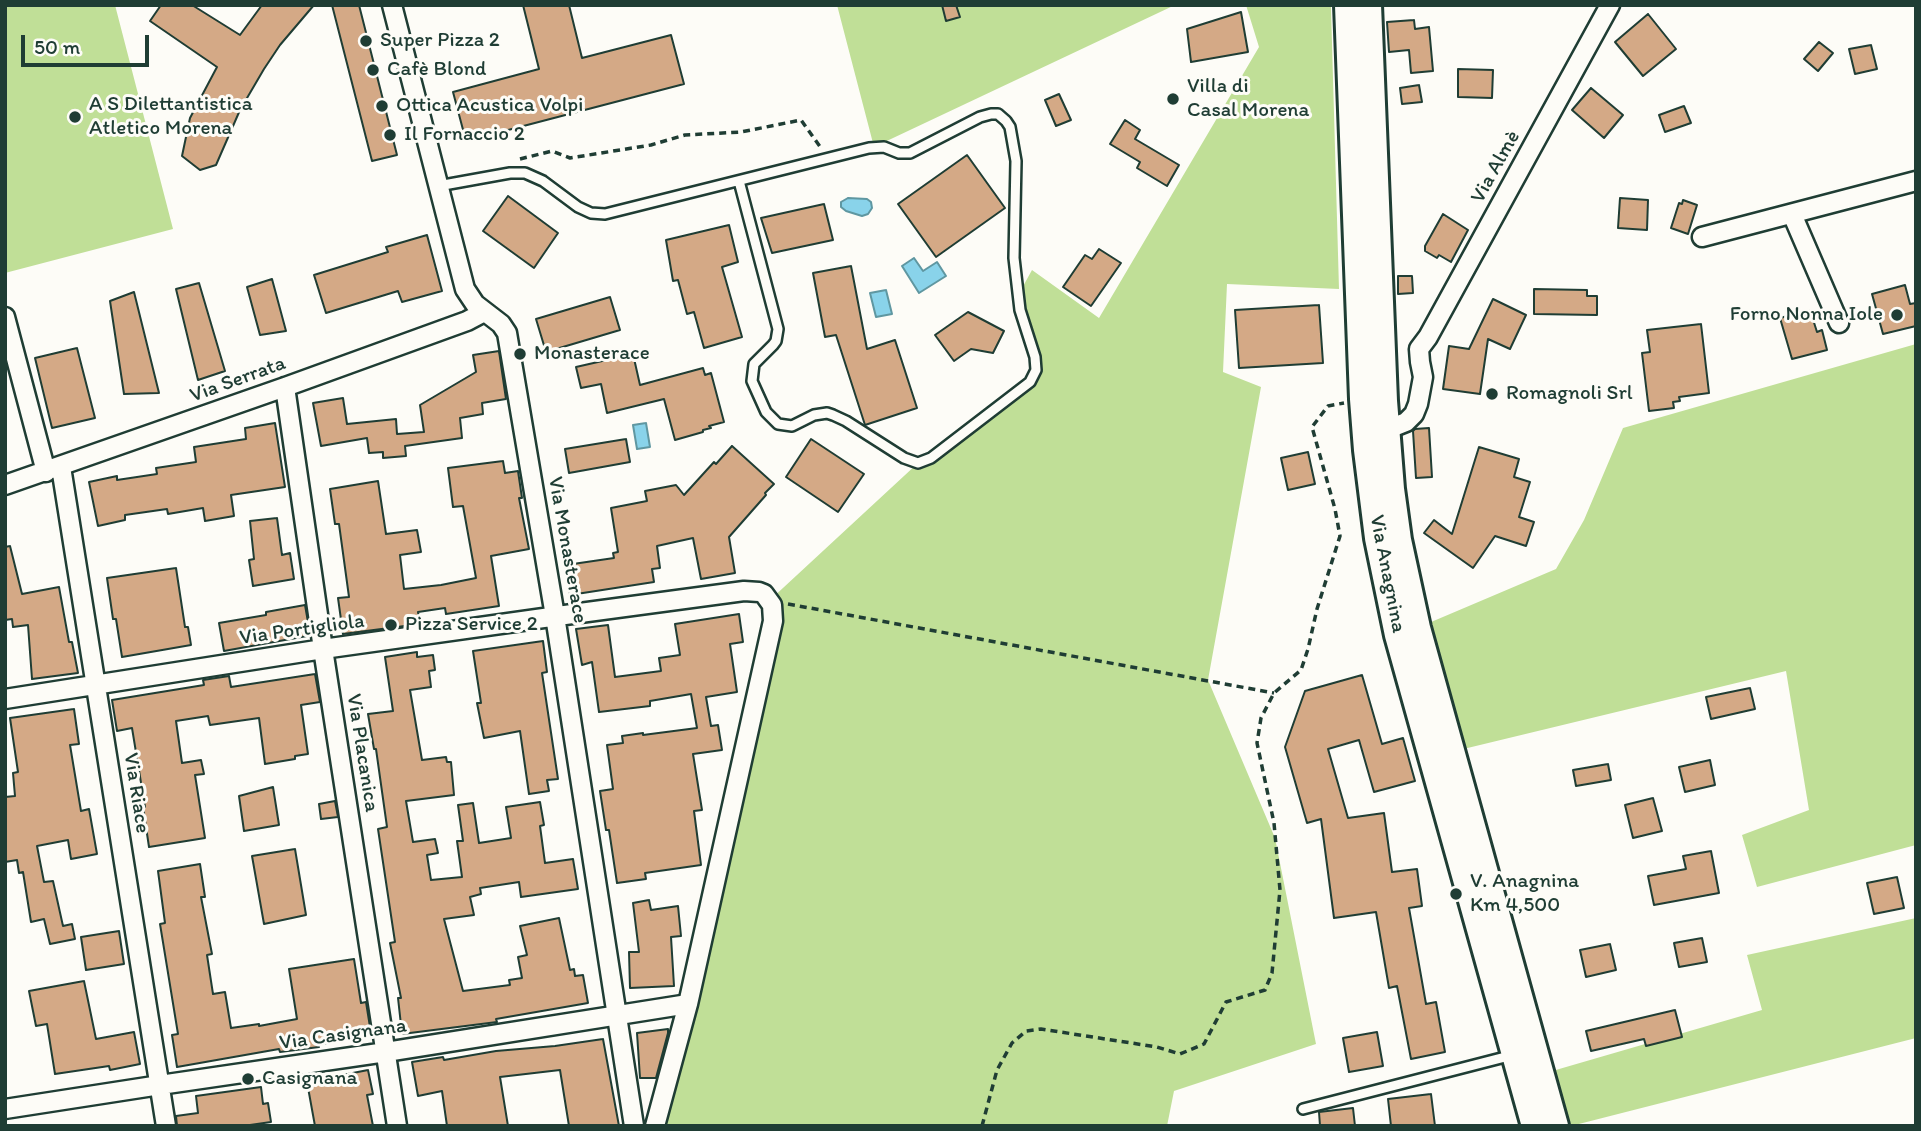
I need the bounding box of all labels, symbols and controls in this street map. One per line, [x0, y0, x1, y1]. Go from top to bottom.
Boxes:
scale bar [24, 21, 152, 65]
place label: Super Pizza 2 [380, 28, 500, 54]
marker: Super Pizza 2 [358, 33, 374, 49]
text: 50 m [34, 34, 80, 59]
place label: Cafè Blond [387, 57, 486, 83]
marker: Cafè Blond [365, 62, 381, 78]
place label: Villa di Casal Morena [1187, 74, 1309, 124]
marker: Villa di Casal Morena [1165, 91, 1181, 107]
place label: A S Dilettantistica Atletico Morena [89, 92, 253, 142]
place label: Ottica Acustica Volpi [396, 93, 583, 119]
marker: Ottica Acustica Volpi [374, 98, 390, 114]
marker: A S Dilettantistica Atletico Morena [67, 109, 83, 125]
place label: Il Fornaccio 2 [404, 122, 525, 148]
street label: Via Almè [1466, 126, 1526, 208]
marker: Il Fornaccio 2 [382, 127, 398, 143]
place label: Forno Nonna Iole [1730, 302, 1883, 328]
marker: Forno Nonna Iole [1889, 307, 1905, 323]
place label: Monasterace [534, 341, 650, 367]
marker: Monasterace [512, 346, 528, 362]
street label: Via Serrata [187, 351, 289, 409]
place label: Romagnoli Srl [1506, 381, 1633, 407]
marker: Romagnoli Srl [1484, 386, 1500, 402]
street label: Via Monasterace [542, 475, 592, 625]
street label: Via Anagnina [1363, 513, 1411, 635]
street label: Via Portigliola [238, 609, 366, 651]
place label: Pizza Service 2 [405, 612, 538, 638]
marker: Pizza Service 2 [383, 617, 399, 633]
street label: Via Placanica [340, 692, 384, 814]
street label: Via Riace [117, 751, 155, 835]
place label: V. Anagnina Km 4,500 [1470, 869, 1579, 919]
marker: V. Anagnina Km 4,500 [1448, 886, 1464, 902]
street label: Via Casignana [278, 1014, 408, 1056]
place label: Casignana [262, 1066, 357, 1092]
marker: Casignana [240, 1071, 256, 1087]

